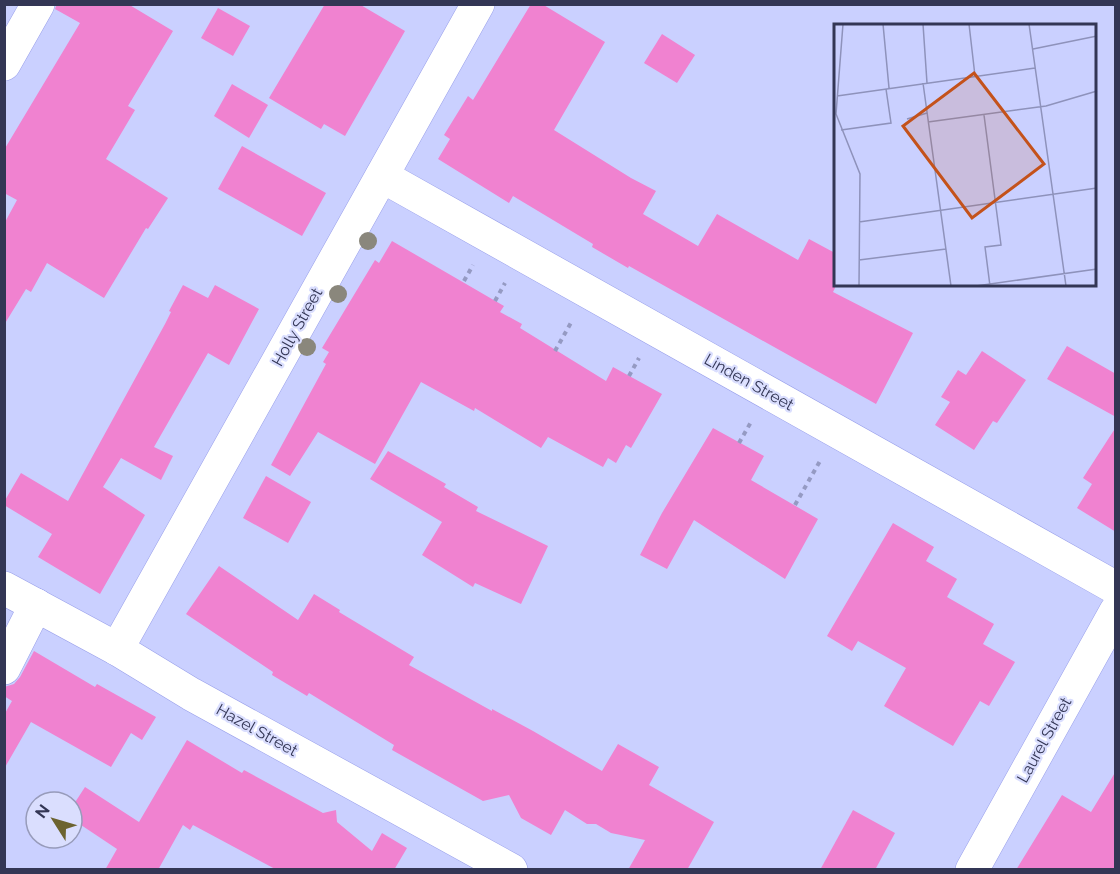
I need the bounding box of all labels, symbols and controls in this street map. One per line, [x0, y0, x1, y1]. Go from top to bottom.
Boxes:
inset map [834, 24, 1096, 286]
street label: Holly Street [268, 284, 327, 369]
street label: Linden Street [701, 350, 798, 415]
street label: Laurel Street [1013, 693, 1076, 786]
street label: Hazel Street [213, 700, 301, 760]
north arrow [24, 790, 84, 850]
text: N [31, 801, 54, 822]

